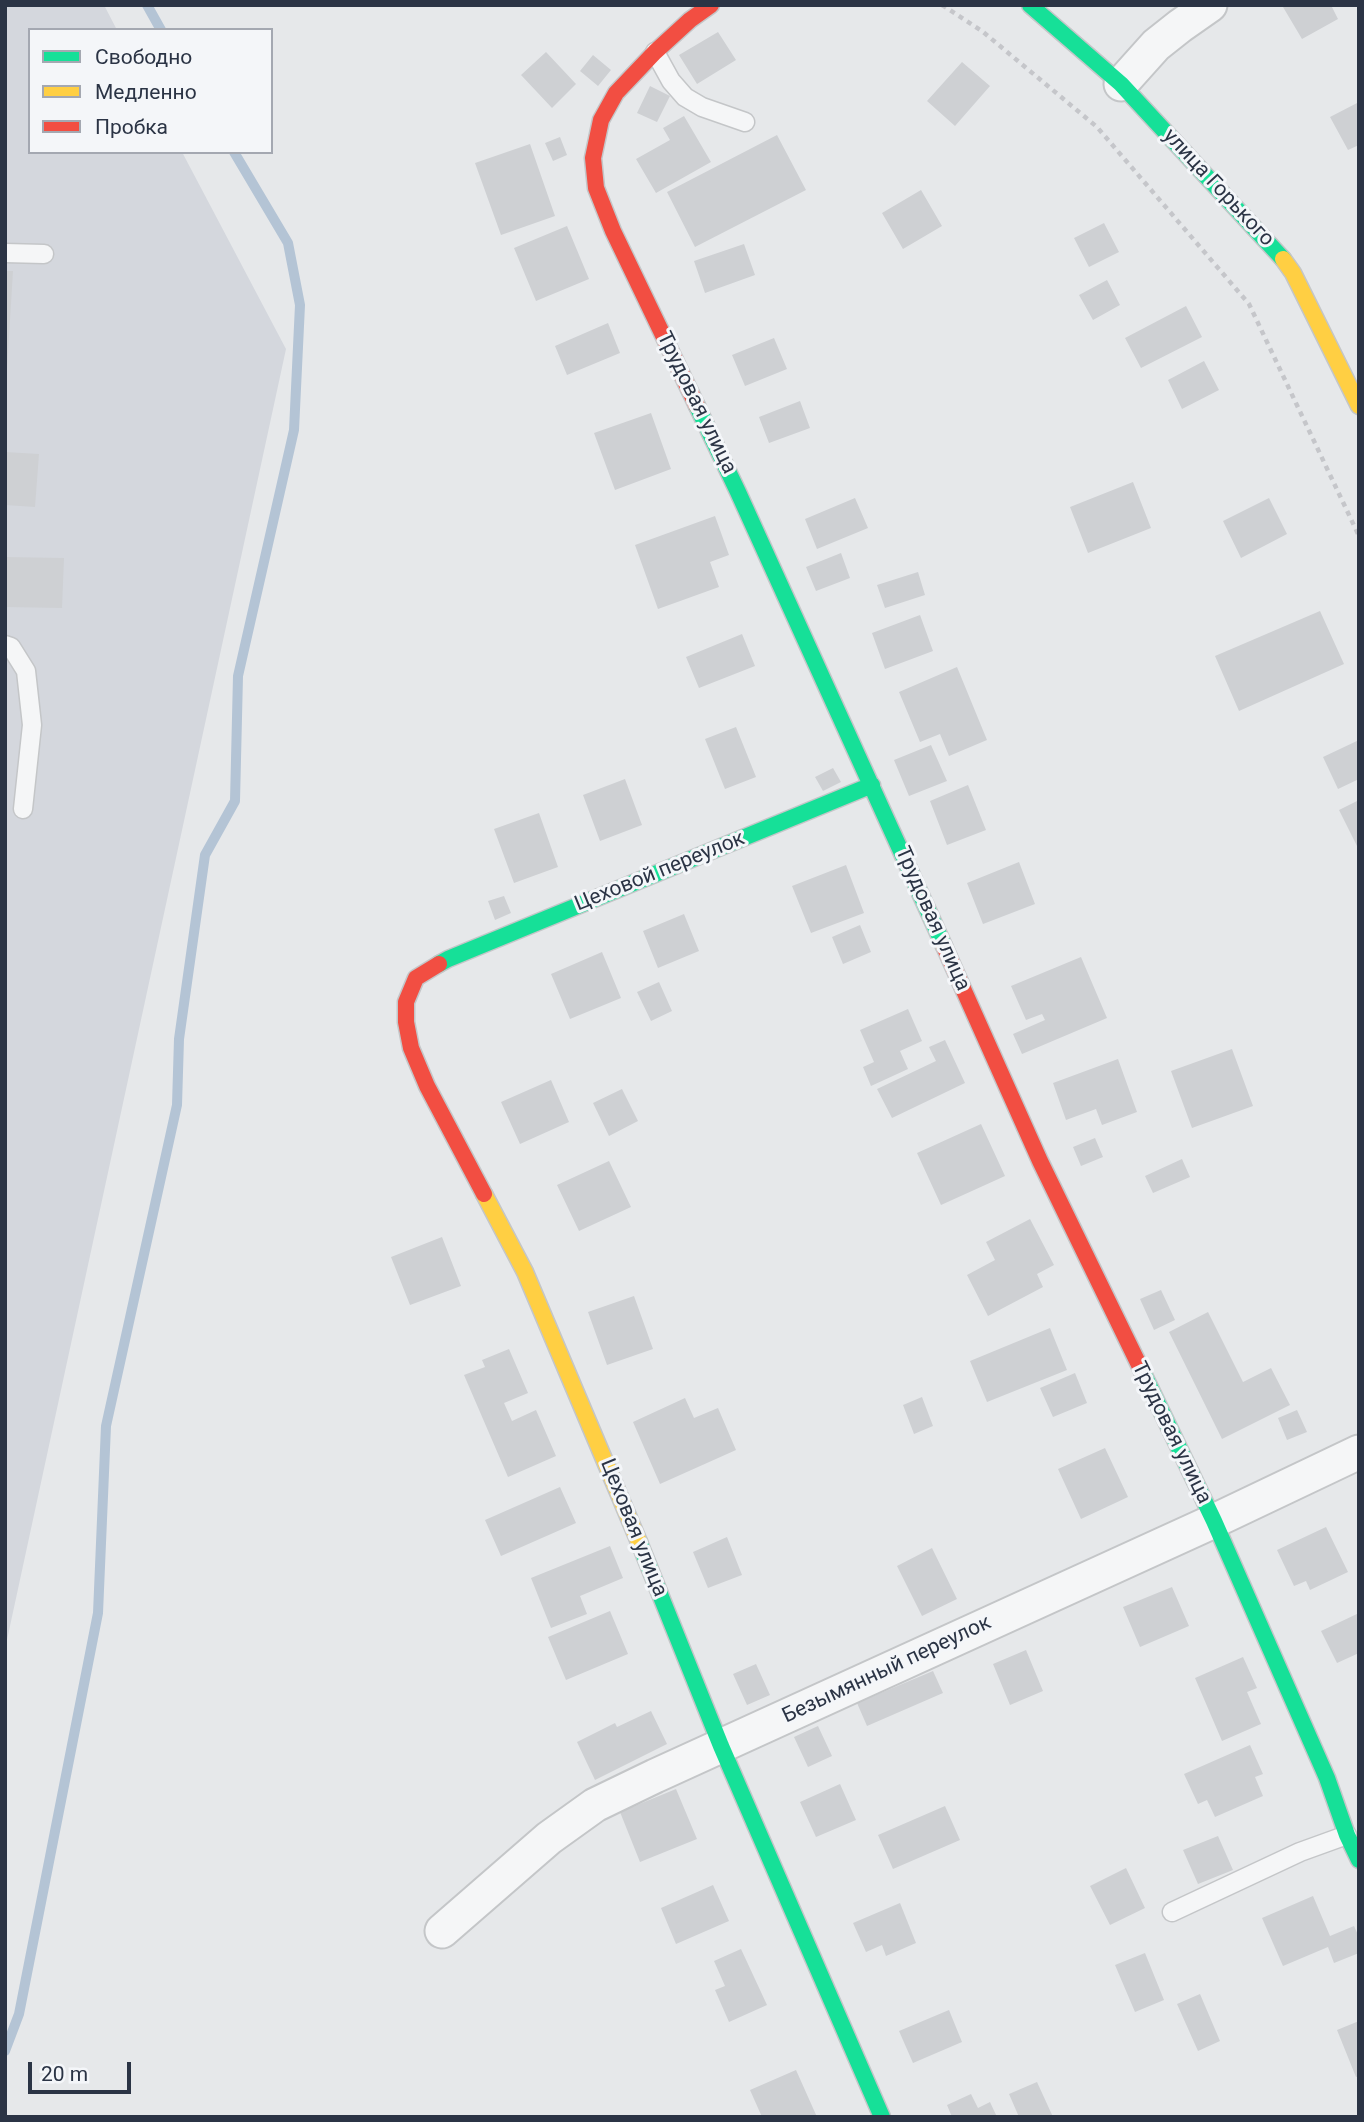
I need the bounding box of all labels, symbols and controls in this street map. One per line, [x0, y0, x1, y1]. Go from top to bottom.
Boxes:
legend [28, 28, 273, 154]
text: Свободно [95, 45, 192, 69]
text: Медленно [95, 80, 197, 104]
text: Пробка [95, 115, 168, 139]
street label: улица Горького [1157, 124, 1279, 252]
street label: Трудовая улица [651, 328, 741, 478]
street label: Цеховой переулок [571, 826, 749, 918]
street label: Трудовая улица [889, 843, 975, 995]
street label: Трудовая улица [1126, 1358, 1216, 1508]
street label: Цеховая улица [594, 1455, 672, 1601]
street label: Безымянный переулок [779, 1611, 995, 1729]
scale bar [32, 2048, 135, 2092]
text: 20 m [41, 2062, 88, 2086]

